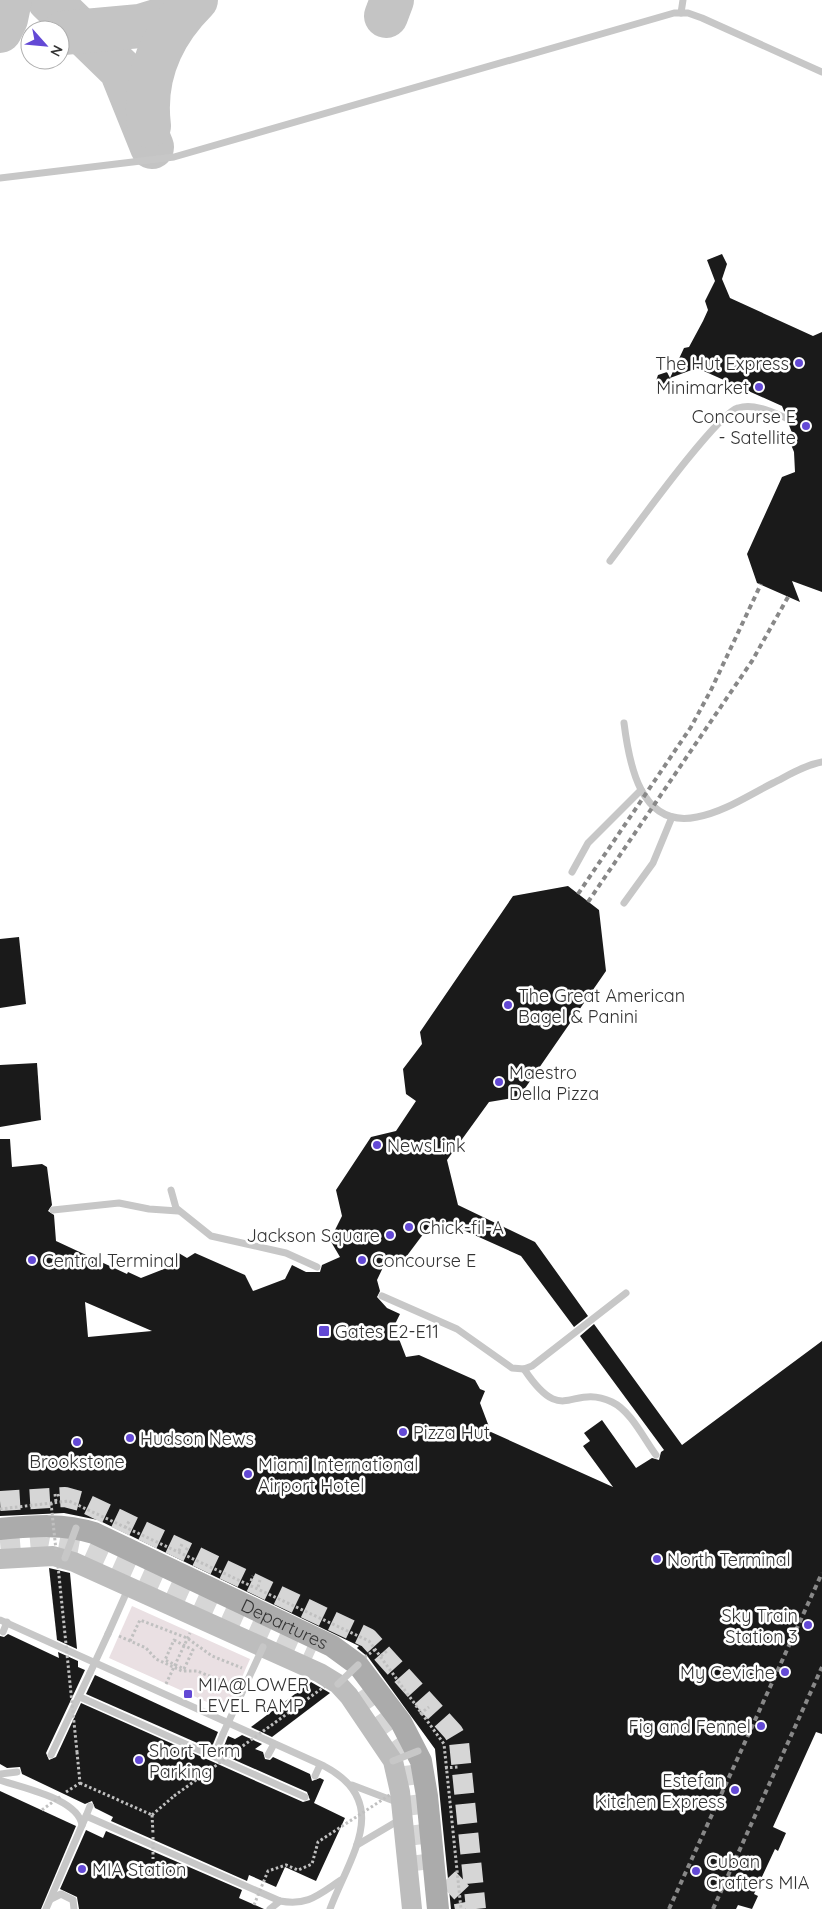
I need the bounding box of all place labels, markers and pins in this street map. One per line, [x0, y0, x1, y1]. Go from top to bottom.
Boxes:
place label: The Hut Express [655, 352, 789, 375]
marker: The Hut Express [793, 357, 805, 369]
place label: Minimarket [656, 376, 749, 399]
marker: Minimarket [753, 381, 765, 393]
place label: Concourse E - Satellite [692, 405, 796, 449]
marker: Concourse E - Satellite [800, 420, 812, 432]
place label: The Great American Bagel & Panini [518, 984, 685, 1028]
marker: The Great American Bagel & Panini [502, 999, 514, 1011]
place label: Maestro Della Pizza [509, 1061, 599, 1105]
marker: Maestro Della Pizza [493, 1076, 505, 1088]
place label: NewsLink [387, 1134, 466, 1157]
marker: NewsLink [371, 1139, 383, 1151]
place label: Chick-fil-A [419, 1216, 504, 1239]
marker: Chick-fil-A [403, 1221, 415, 1233]
place label: Jackson Square [246, 1224, 380, 1247]
marker: Jackson Square [384, 1229, 396, 1241]
place label: Central Terminal [42, 1249, 179, 1272]
place label: Concourse E [372, 1249, 476, 1272]
marker: Central Terminal [26, 1254, 38, 1266]
marker: Concourse E [356, 1254, 368, 1266]
place label: Gates E2-E11 [335, 1320, 439, 1343]
marker: Gates E2-E11 [317, 1324, 331, 1338]
place label: Pizza Hut [413, 1421, 490, 1444]
marker: Pizza Hut [397, 1426, 409, 1438]
place label: Hudson News [140, 1427, 254, 1450]
marker: Hudson News [124, 1432, 136, 1444]
marker: Brookstone [71, 1436, 83, 1448]
place label: Brookstone [29, 1450, 125, 1473]
place label: Miami International Airport Hotel [258, 1453, 418, 1497]
marker: Miami International Airport Hotel [242, 1468, 254, 1480]
place label: North Terminal [667, 1548, 791, 1571]
marker: North Terminal [651, 1553, 663, 1565]
place label: Sky Train Station 3 [721, 1604, 798, 1648]
marker: Sky Train Station 3 [802, 1619, 814, 1631]
place label: My Ceviche [680, 1661, 775, 1684]
marker: My Ceviche [779, 1666, 791, 1678]
place label: MIA@LOWER LEVEL RAMP [198, 1673, 309, 1717]
marker: MIA@LOWER LEVEL RAMP [182, 1688, 194, 1700]
place label: Fig and Fennel [628, 1715, 751, 1738]
marker: Fig and Fennel [755, 1720, 767, 1732]
place label: Short Term Parking [149, 1739, 240, 1783]
marker: Short Term Parking [133, 1754, 145, 1766]
place label: Estefan Kitchen Express [595, 1769, 725, 1813]
marker: Estefan Kitchen Express [729, 1784, 741, 1796]
place label: Cuban Crafters MIA [706, 1850, 810, 1894]
place label: MIA Station [92, 1858, 186, 1881]
marker: MIA Station [76, 1863, 88, 1875]
marker: Cuban Crafters MIA [690, 1865, 702, 1877]

